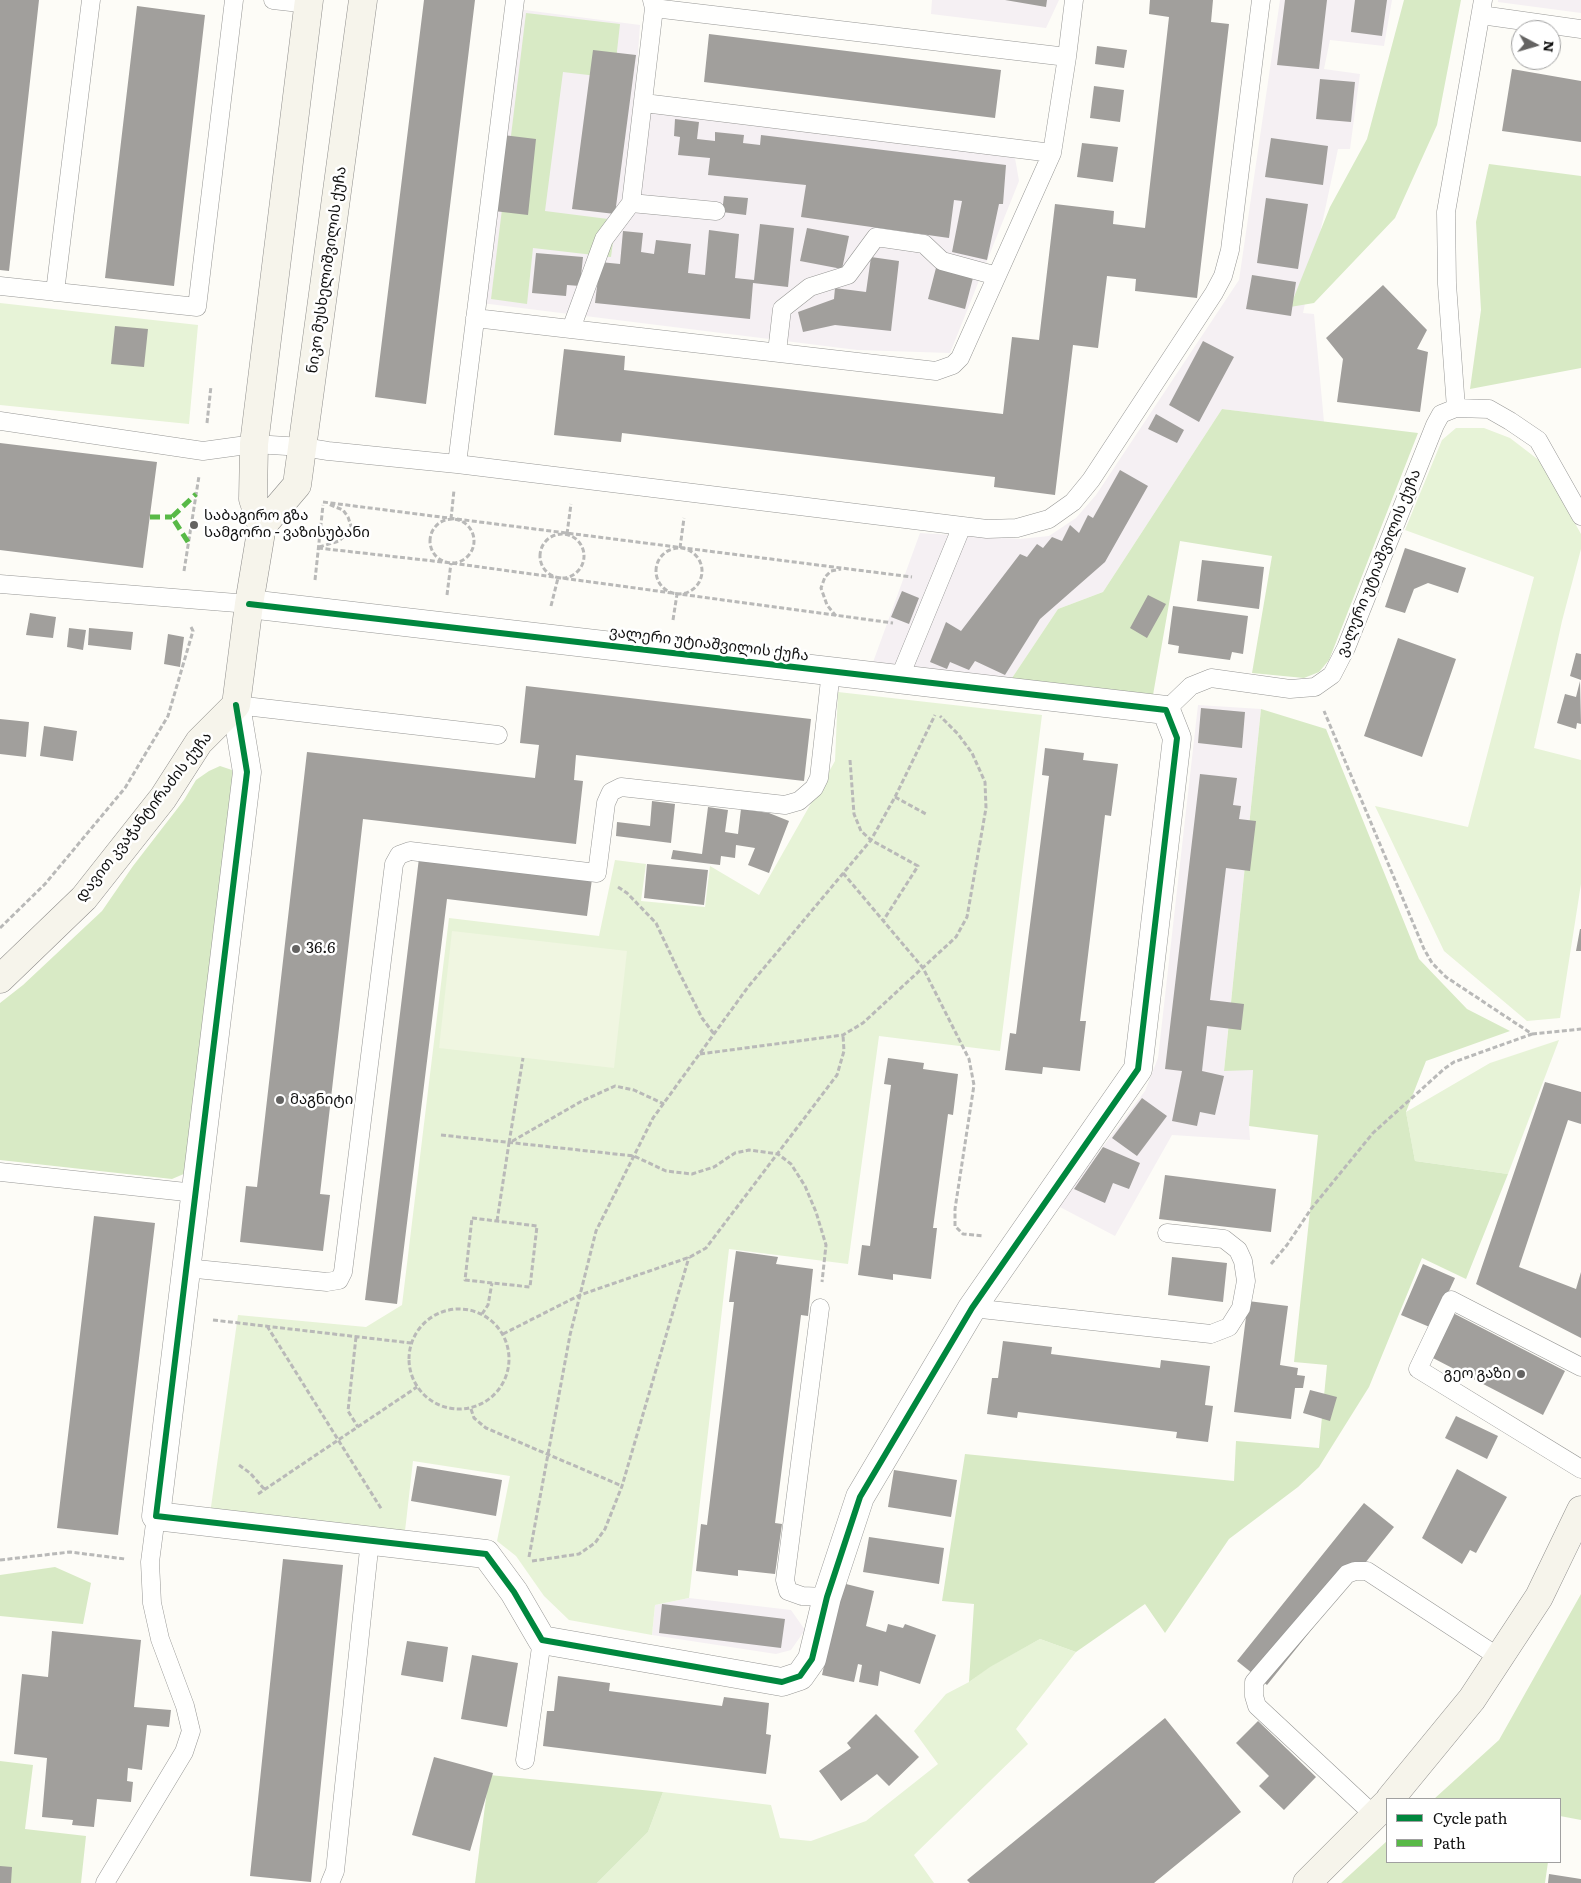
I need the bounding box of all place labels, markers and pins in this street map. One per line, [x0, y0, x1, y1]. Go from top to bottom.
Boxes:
place label: საბაგირო გზა სამგორი - ვაზისუბანი [204, 507, 370, 542]
marker: საბაგირო გზა სამგორი - ვაზისუბანი [188, 519, 200, 531]
place label: 36.6 [306, 940, 335, 958]
marker: 36.6 [290, 943, 302, 955]
place label: მაგნიტი [290, 1091, 353, 1109]
marker: მაგნიტი [274, 1094, 286, 1106]
place label: გეო გაზი [1444, 1365, 1511, 1383]
marker: გეო გაზი [1515, 1368, 1527, 1380]

